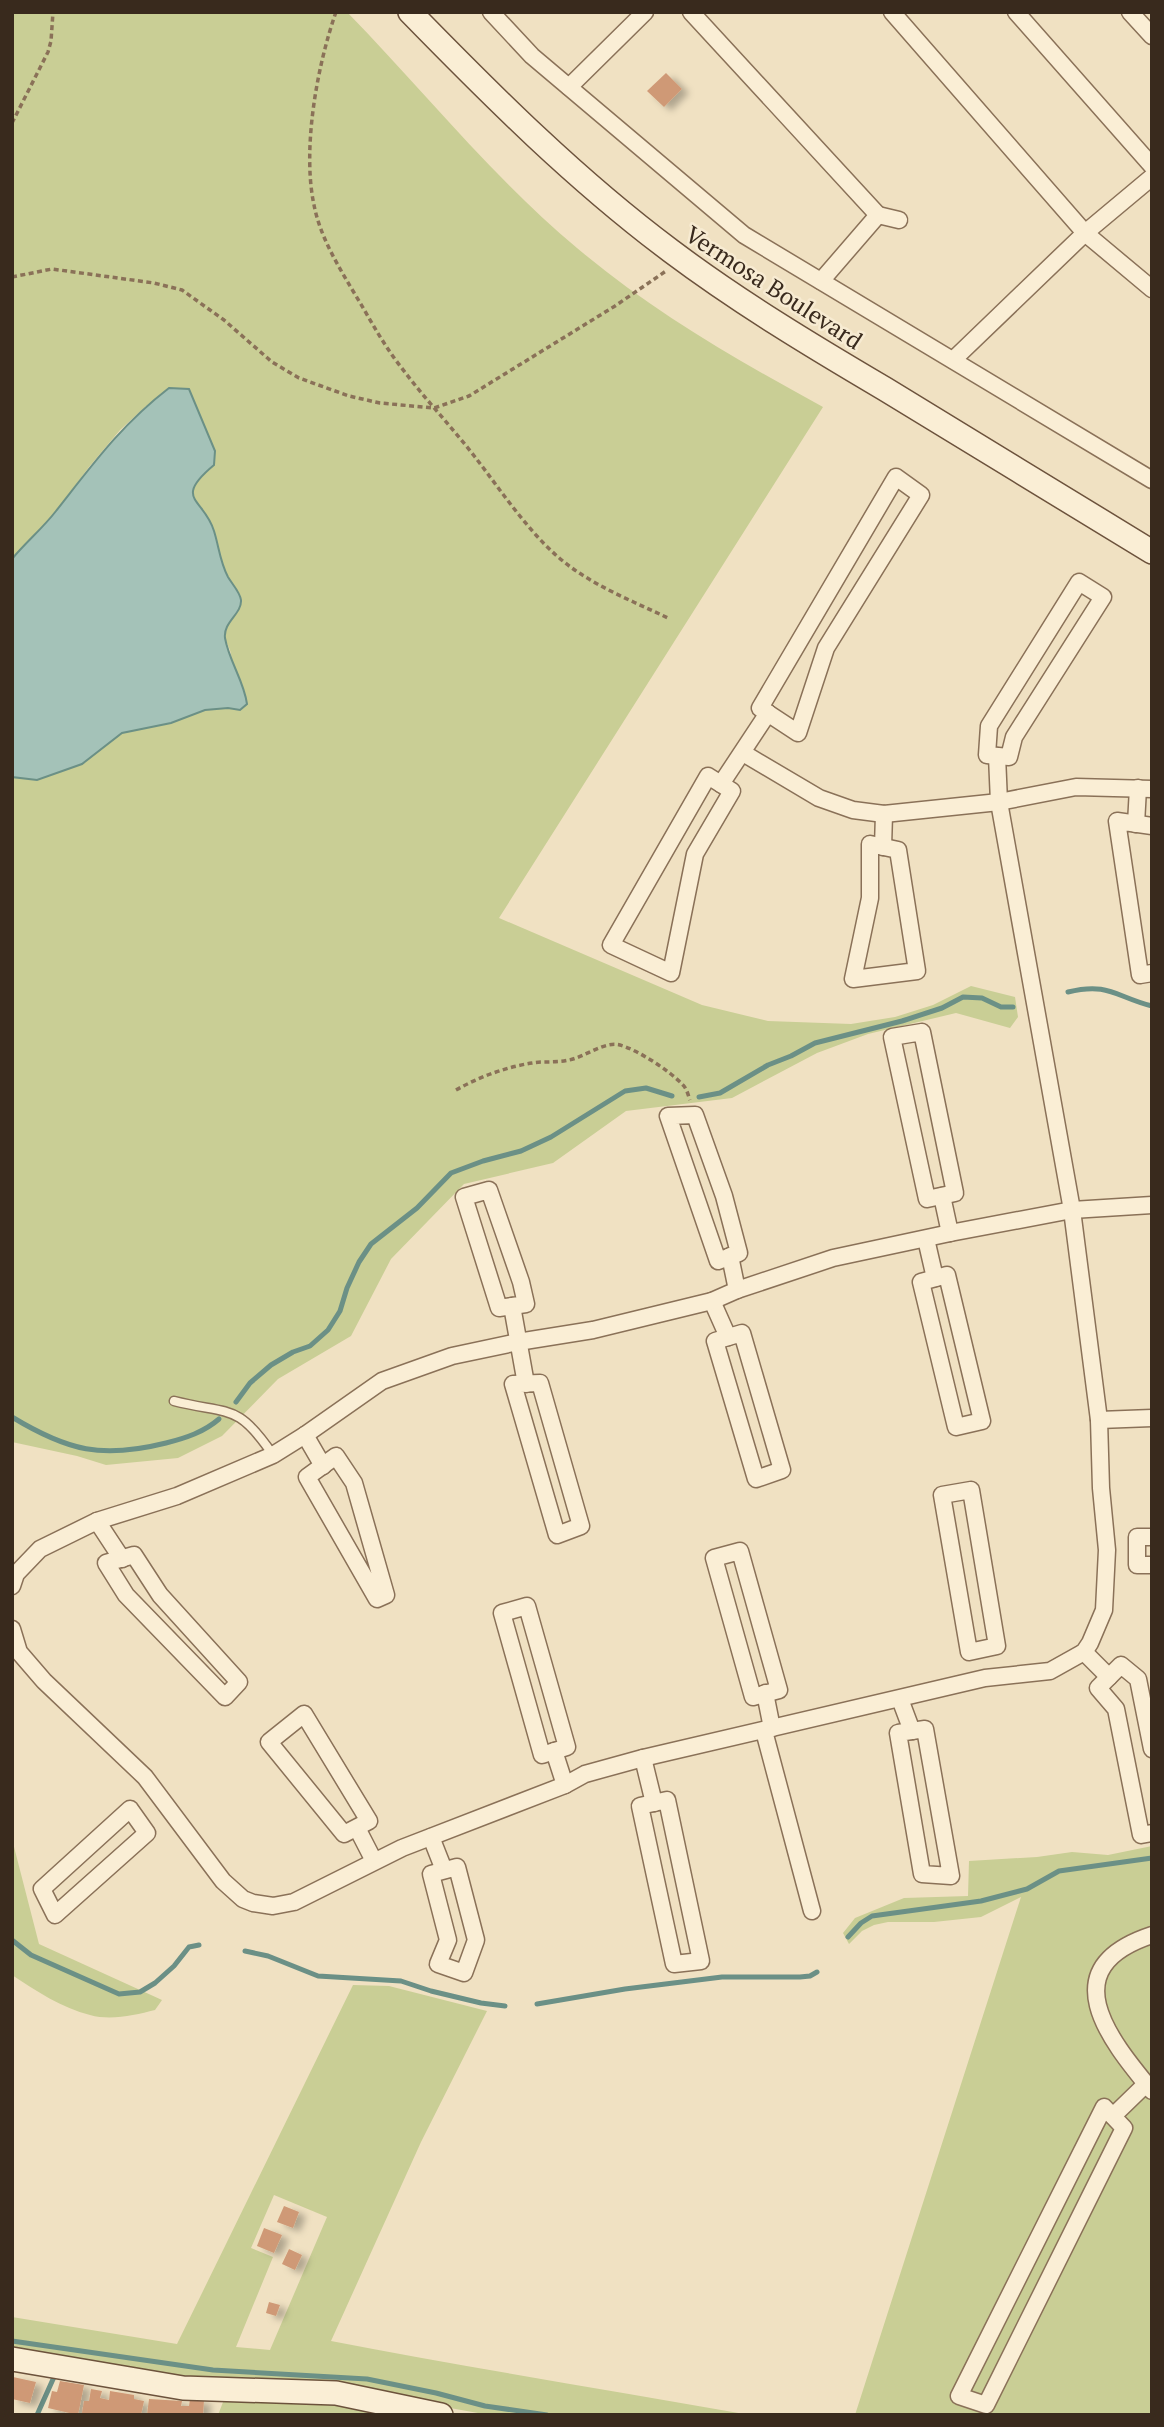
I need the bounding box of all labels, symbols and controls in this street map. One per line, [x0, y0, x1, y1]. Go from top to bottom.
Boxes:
street label: Vermosa Boulevard [679, 218, 869, 356]

